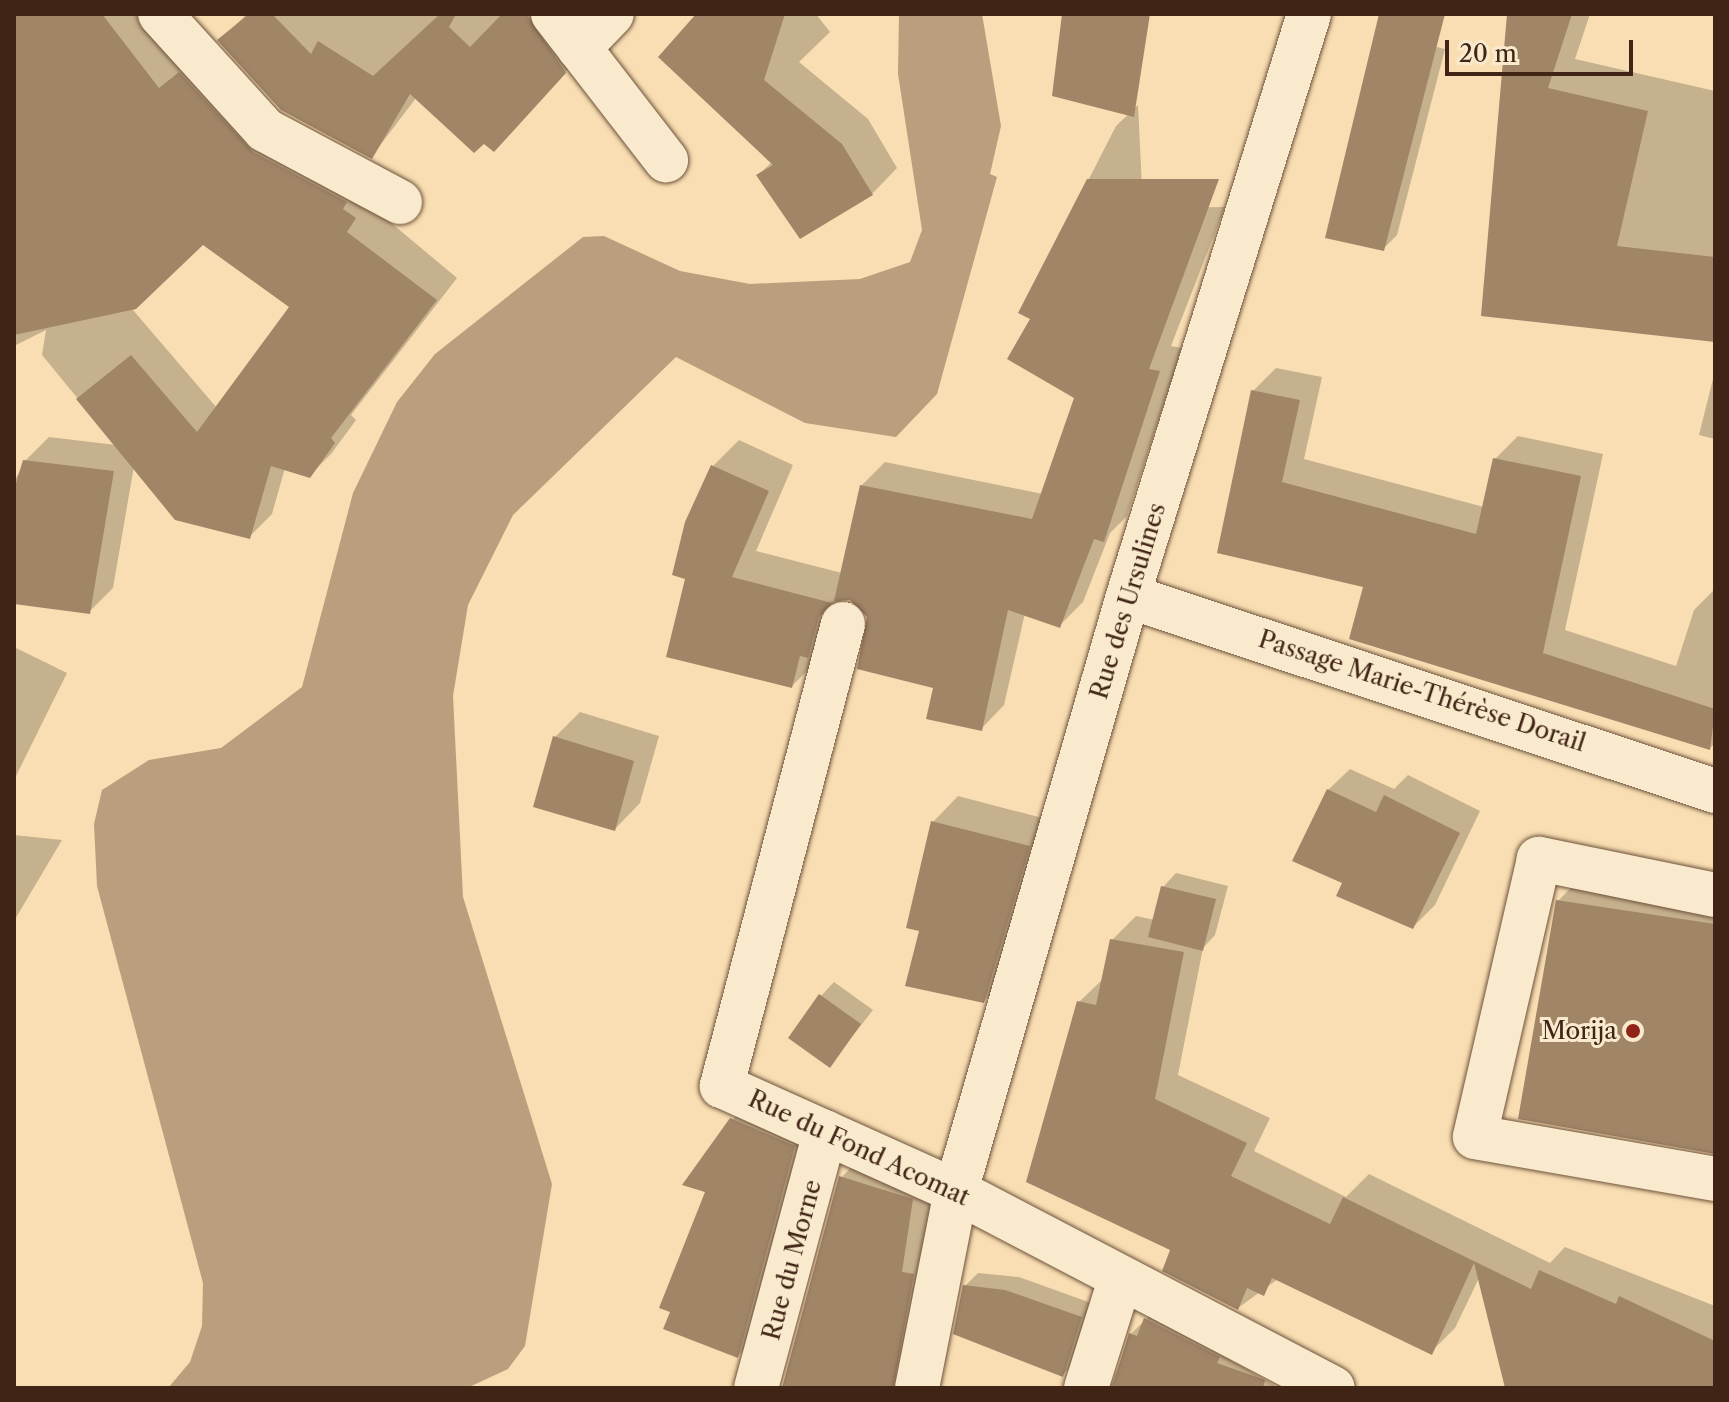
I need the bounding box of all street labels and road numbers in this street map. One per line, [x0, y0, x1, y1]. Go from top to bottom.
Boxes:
street label: Rue des Ursulines [1084, 499, 1172, 703]
street label: Passage Marie-Thérèse Dorail [1255, 624, 1589, 758]
street label: Rue du Fond Acomat [743, 1084, 975, 1212]
street label: Rue du Morne [757, 1177, 827, 1343]

